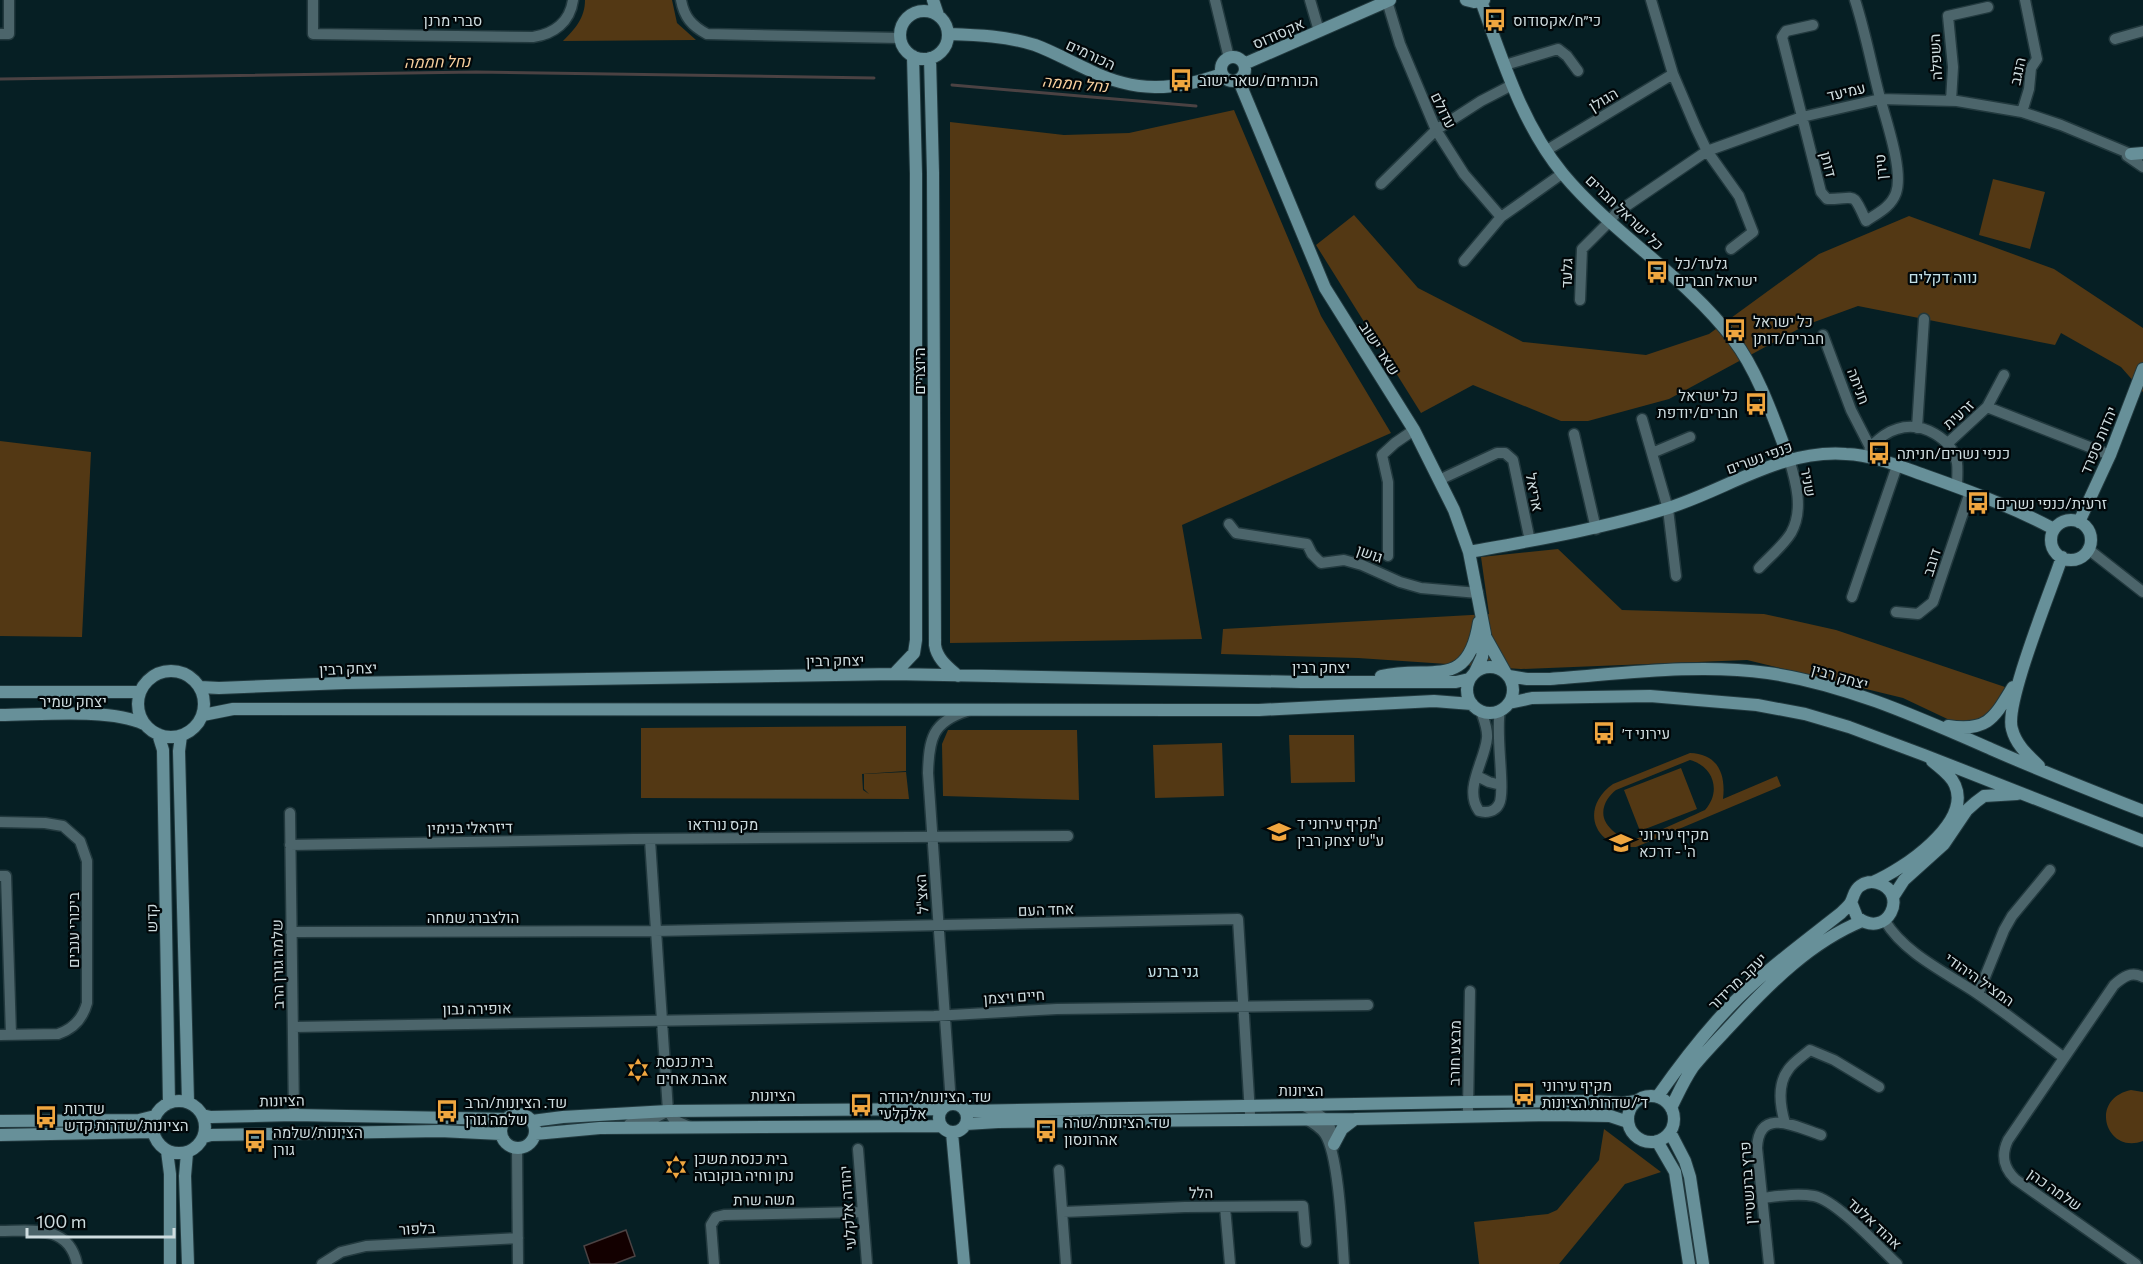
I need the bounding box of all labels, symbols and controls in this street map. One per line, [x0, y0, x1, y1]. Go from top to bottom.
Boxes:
bus stop icon: כי״ח/אקסודוס [1482, 7, 1508, 33]
street label: סברי מרנן [424, 11, 482, 29]
place label: כי״ח/אקסודוס [1513, 11, 1601, 29]
street label: אקסודוס [1249, 14, 1307, 52]
street label: השפלה [1925, 33, 1945, 81]
street label: הכורמים [1064, 35, 1118, 73]
water label: נחל חממה [404, 51, 471, 71]
street label: הנגב [2005, 55, 2029, 87]
bus stop icon: הכורמים/שאר ישוב [1168, 67, 1194, 93]
water label: נחל חממה [1041, 71, 1110, 95]
place label: הכורמים/שאר ישוב [1199, 71, 1318, 89]
street label: עמיעד [1825, 78, 1867, 104]
street label: הגולן [1585, 83, 1621, 115]
street label: עדולם [1428, 89, 1460, 131]
street label: דותן [1817, 149, 1841, 179]
street label: טירן [1870, 154, 1890, 180]
street label: כל ישראל חברים [1582, 170, 1668, 254]
place label: גלעד/כל ישראל חברים [1675, 254, 1757, 289]
street label: גלעד [1556, 257, 1576, 288]
bus stop icon: גלעד/כל ישראל חברים [1644, 259, 1670, 285]
district label: נווה דקלים [1908, 267, 1978, 286]
place label: כל ישראל חברים/דותן [1753, 312, 1824, 347]
bus stop icon: כל ישראל חברים/דותן [1722, 317, 1748, 343]
street label: שאר ישוב [1356, 318, 1404, 378]
street label: היוצרים [910, 347, 928, 395]
street label: חניתה [1844, 365, 1874, 407]
place label: כל ישראל חברים/יודפת [1657, 386, 1738, 421]
bus stop icon: כל ישראל חברים/יודפת [1743, 391, 1769, 417]
street label: זרעית [1939, 396, 1977, 432]
street label: יהדות ספרד [2076, 403, 2120, 477]
street label: כנפי נשרים [1723, 437, 1795, 477]
bus stop icon: כנפי נשרים/חניתה [1866, 440, 1892, 466]
place label: כנפי נשרים/חניתה [1897, 444, 2010, 462]
street label: שניר [1798, 466, 1820, 498]
street label: אריאל [1522, 471, 1548, 513]
bus stop icon: זרעית/כנפי נשרים [1965, 490, 1991, 516]
place label: זרעית/כנפי נשרים [1996, 494, 2107, 512]
street label: גושן [1355, 540, 1386, 566]
street label: דובב [1918, 546, 1944, 578]
street label: יצחק רבין [806, 650, 864, 670]
street label: יצחק רבין [319, 658, 377, 678]
street label: יצחק רבין [1292, 658, 1350, 676]
street label: יצחק רבין [1810, 659, 1870, 693]
street label: יצחק שמיר [39, 692, 107, 710]
bus stop icon: עירוני ד׳ [1591, 720, 1617, 746]
place label: עירוני ד׳ [1622, 724, 1670, 742]
place label: מקיף עירוני ד' ע"ש יצחק רבין [1297, 814, 1384, 849]
street label: מקס נורדאו [688, 815, 758, 833]
street label: דיזראלי בנימין [427, 817, 513, 837]
school or university icon: מקיף עירוני ד' ע"ש יצחק רבין [1266, 819, 1292, 845]
place label: מקיף עירוני ה' - דרכא [1639, 825, 1709, 860]
school or university icon: מקיף עירוני ה' - דרכא [1608, 830, 1634, 856]
street label: האצ"ל [911, 873, 931, 915]
street label: ביכורי ענבים [64, 892, 82, 968]
street label: אחד העם [1017, 899, 1075, 919]
street label: קדש [142, 903, 160, 933]
street label: הולצברג שמחה [427, 908, 519, 926]
street label: שלמה גורן הרב [267, 919, 287, 1009]
street label: יעקב מרידור [1704, 949, 1770, 1013]
street label: המציל היהודי [1942, 949, 2018, 1009]
district label: גני ברנע [1147, 961, 1199, 980]
street label: חיים ויצמן [983, 985, 1045, 1007]
street label: אופירה נבון [442, 998, 512, 1018]
street label: מבצע חורב [1444, 1020, 1464, 1086]
place label: בית כנסת אהבת אחים [656, 1052, 727, 1087]
synagogue icon: בית כנסת אהבת אחים [625, 1057, 651, 1083]
place label: מקיף עירוני ד׳/שדרות הציונות [1542, 1076, 1648, 1111]
street label: הציונות [1278, 1081, 1324, 1099]
bus stop icon: מקיף עירוני ד׳/שדרות הציונות [1511, 1081, 1537, 1107]
street label: הציונות [750, 1086, 796, 1104]
place label: שד. הציונות/יהודה אלקלעי [879, 1087, 991, 1122]
street label: הציונות [259, 1091, 305, 1109]
bus stop icon: שד. הציונות/יהודה אלקלעי [848, 1092, 874, 1118]
place label: שד. הציונות/הרב שלמה גורן [465, 1093, 567, 1128]
bus stop icon: שד. הציונות/הרב שלמה גורן [434, 1098, 460, 1124]
place label: שדרות הציונות/שדרות קדש [64, 1099, 189, 1134]
bus stop icon: שדרות הציונות/שדרות קדש [33, 1104, 59, 1130]
place label: שד. הציונות/שרה אהרונסון [1064, 1113, 1170, 1148]
bus stop icon: שד. הציונות/שרה אהרונסון [1033, 1118, 1059, 1144]
place label: הציונות/שלמה גורן [273, 1123, 363, 1158]
bus stop icon: הציונות/שלמה גורן [242, 1128, 268, 1154]
street label: פרץ ברנשטיין [1735, 1141, 1759, 1225]
place label: בית כנסת משכן נתן וחיה בוקובזה [694, 1149, 794, 1184]
synagogue icon: בית כנסת משכן נתן וחיה בוקובזה [663, 1154, 689, 1180]
street label: שלמה כהן [2024, 1164, 2086, 1214]
street label: יהודה אלקלעי [835, 1165, 859, 1251]
street label: הלל [1189, 1183, 1213, 1201]
street label: משה שרת [733, 1189, 795, 1209]
street label: אהוד אלעד [1844, 1193, 1906, 1253]
scale bar [27, 1201, 174, 1239]
text: 100 m [36, 1210, 86, 1232]
street label: בלפור [398, 1218, 436, 1238]

